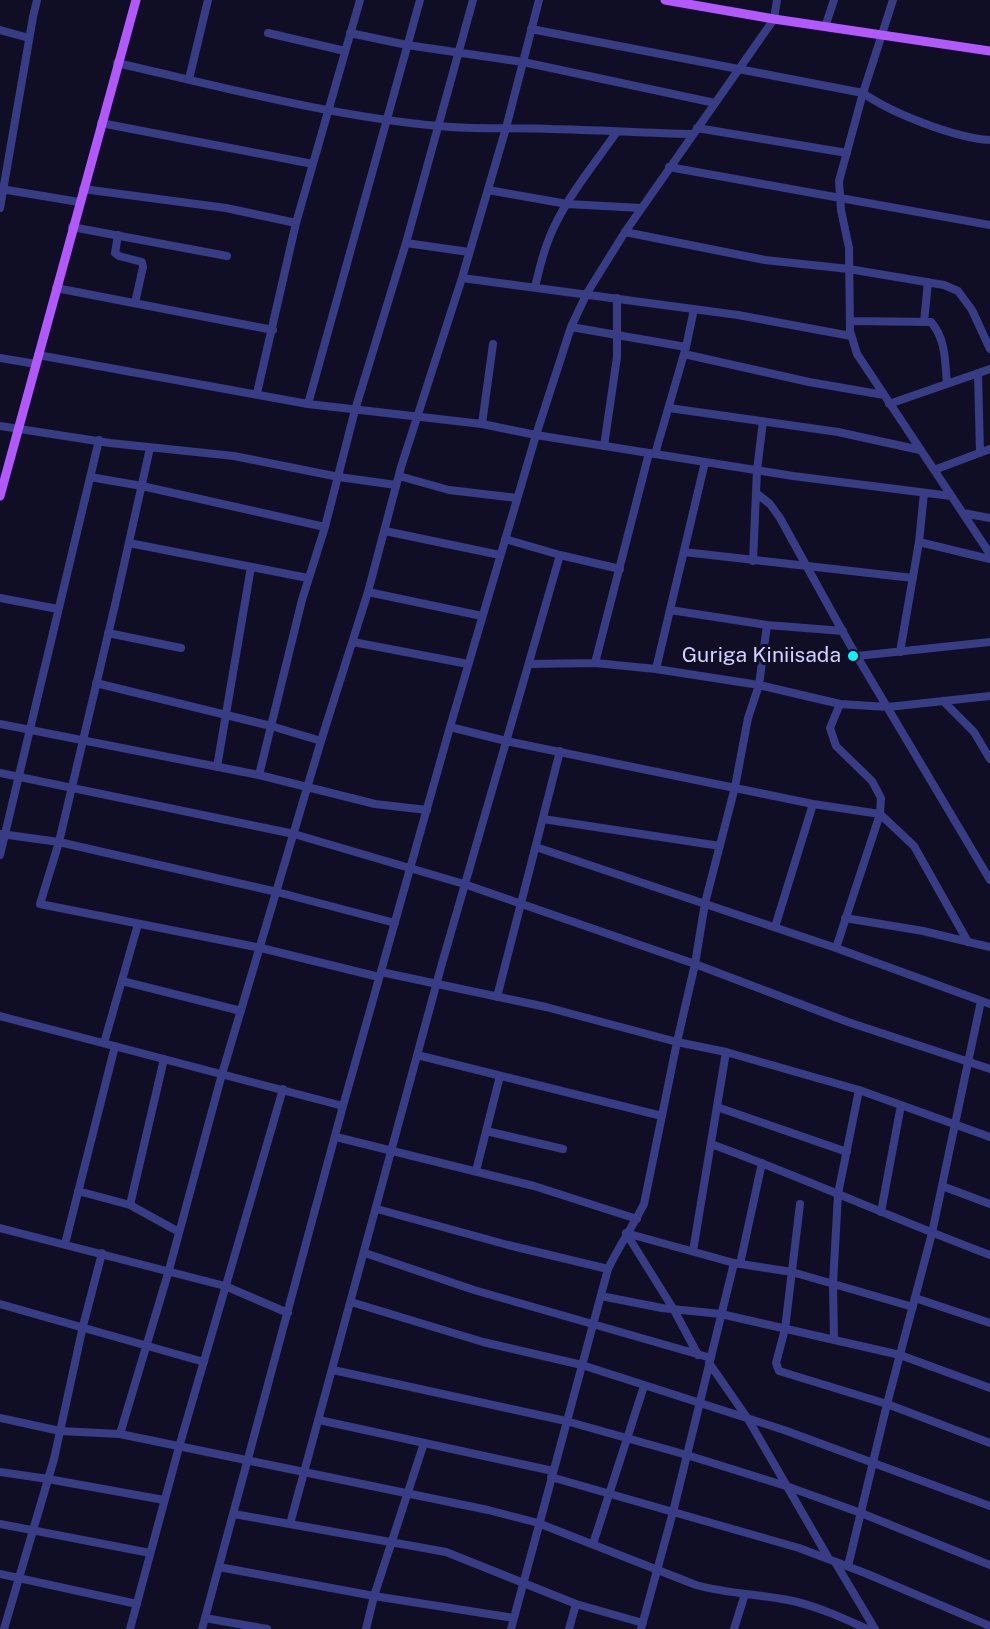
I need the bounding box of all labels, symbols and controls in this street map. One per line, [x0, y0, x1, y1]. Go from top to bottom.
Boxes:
place label: Guriga Kiniisada [682, 643, 841, 669]
marker: Guriga Kiniisada [846, 649, 860, 663]

